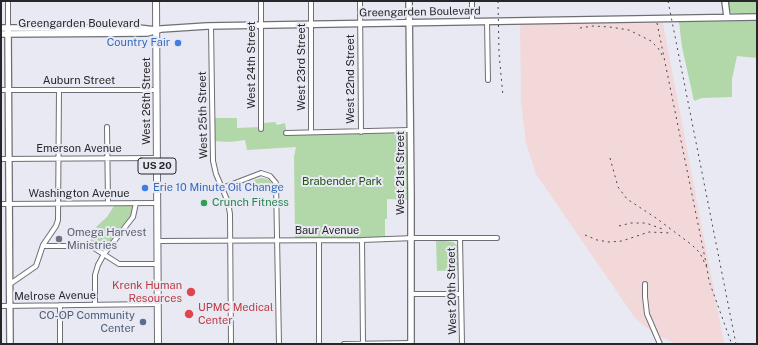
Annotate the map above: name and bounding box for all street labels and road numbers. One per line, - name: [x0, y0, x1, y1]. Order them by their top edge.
- street label: Greengarden Boulevard: [359, 4, 481, 20]
- street label: Greengarden Boulevard: [18, 17, 140, 31]
- street label: West 24th Street: [245, 21, 259, 109]
- street label: West 23rd Street: [295, 23, 309, 111]
- street label: West 22nd Street: [344, 34, 358, 124]
- street label: West 26th Street: [140, 57, 154, 145]
- street label: West 25th Street: [196, 71, 210, 159]
- street label: Auburn Street: [43, 74, 115, 88]
- street label: West 21st Street: [394, 131, 408, 215]
- street label: Emerson Avenue: [36, 142, 122, 156]
- road number: US 20: [138, 158, 176, 174]
- street label: Washington Avenue: [28, 187, 130, 201]
- street label: Baur Avenue: [295, 224, 359, 238]
- street label: West 20th Street: [445, 247, 459, 335]
- street label: Melrose Avenue: [14, 289, 96, 303]

